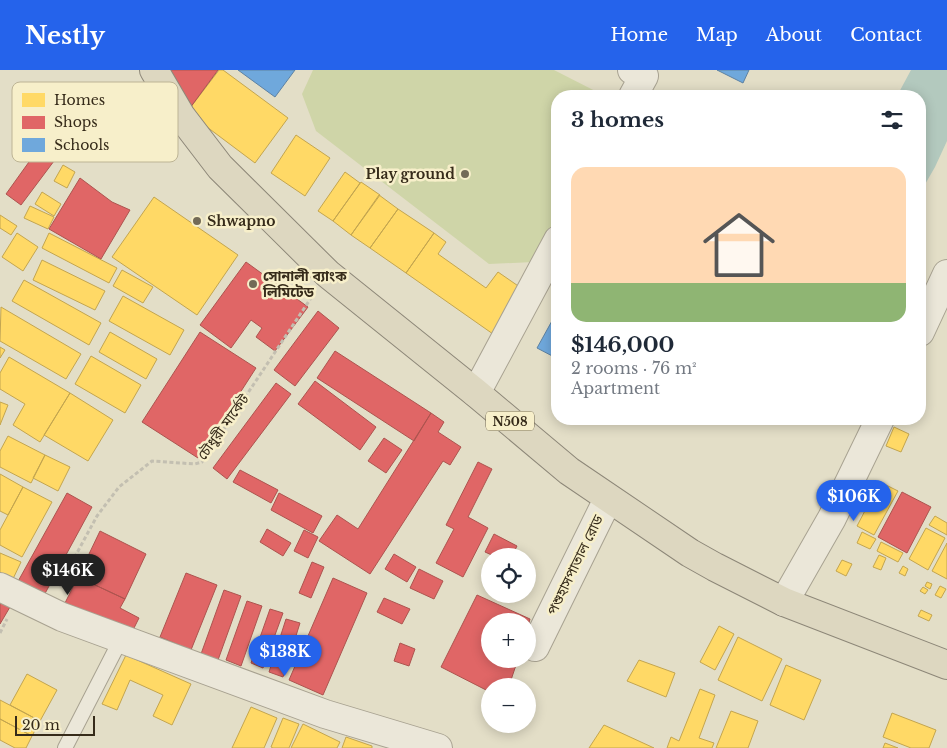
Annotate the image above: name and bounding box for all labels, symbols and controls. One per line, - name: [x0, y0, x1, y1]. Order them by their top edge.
- text: Nestly: [25, 21, 105, 50]
- text: Home: [610, 24, 668, 46]
- text: Map: [696, 24, 738, 46]
- text: About: [766, 24, 822, 46]
- text: Contact: [850, 24, 922, 46]
- legend: [12, 82, 178, 162]
- text: Homes: [54, 91, 105, 109]
- icon: filters: [878, 106, 906, 134]
- text: 3 homes: [571, 107, 664, 133]
- text: Shops: [54, 113, 98, 131]
- text: Schools: [54, 136, 109, 154]
- place label: Play ground: [365, 165, 455, 183]
- marker: Play ground: [459, 168, 471, 180]
- icon: home: [694, 200, 784, 290]
- place label: Shwapno: [207, 212, 275, 230]
- marker: Shwapno: [191, 215, 203, 227]
- place label: সোনালী ব্যাংক লিমিটেড: [262, 267, 347, 301]
- marker: সোনালী ব্যাংক লিমিটেড: [247, 278, 259, 290]
- text: $146,000: [571, 332, 674, 358]
- text: 2 rooms · 76 m²: [571, 358, 697, 378]
- text: Apartment: [571, 378, 660, 398]
- street label: চৌধুরী মার্কেট: [193, 390, 253, 463]
- road number: N508: [486, 412, 534, 431]
- pin: $106K: [819, 480, 889, 522]
- text: $106K: [827, 486, 881, 506]
- street label: পশুহাসপাতাল রোড: [543, 511, 607, 618]
- map controls: [481, 548, 536, 733]
- button: locate: [481, 548, 536, 603]
- pin: $146K: [33, 554, 103, 596]
- text: $146K: [42, 560, 94, 580]
- button: +: [481, 613, 536, 668]
- pin: $138K: [250, 634, 320, 677]
- text: $138K: [260, 641, 310, 661]
- button: −: [481, 678, 536, 733]
- scale bar: [15, 713, 95, 736]
- text: 20 m: [22, 716, 60, 734]

